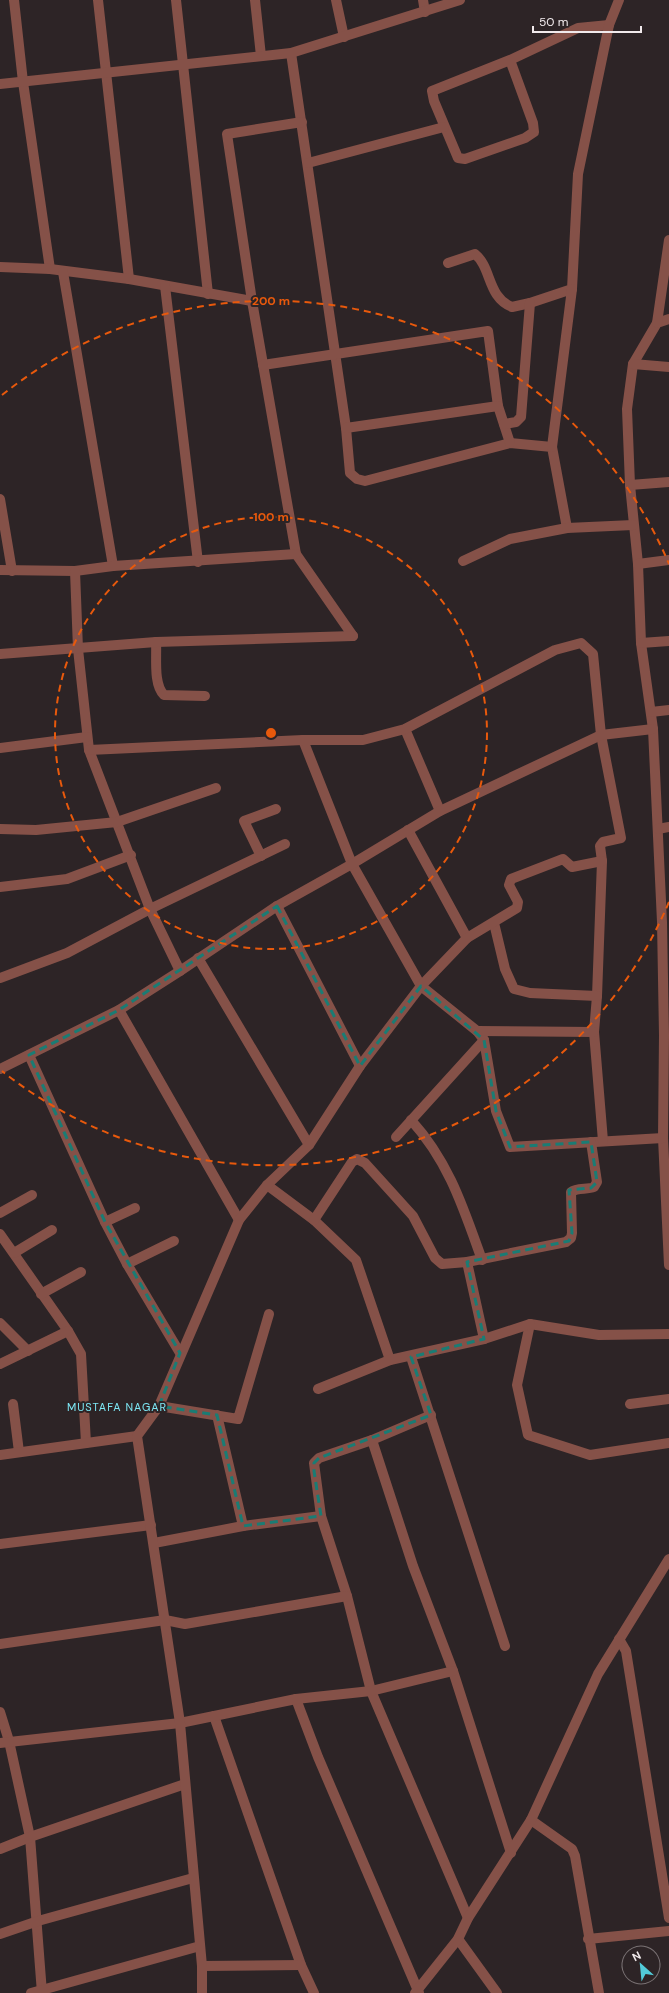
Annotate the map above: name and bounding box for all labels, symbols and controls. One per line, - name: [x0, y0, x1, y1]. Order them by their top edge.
- scale bar: [533, 8, 641, 34]
- text: 50 m: [539, 14, 568, 30]
- text: 200 m: [252, 293, 290, 309]
- text: 100 m: [253, 509, 289, 525]
- centre of rings: [264, 726, 278, 740]
- district label: MUSTAFA NAGAR: [67, 1400, 167, 1414]
- north arrow: [621, 1945, 661, 1985]
- text: N: [630, 1948, 643, 1964]

